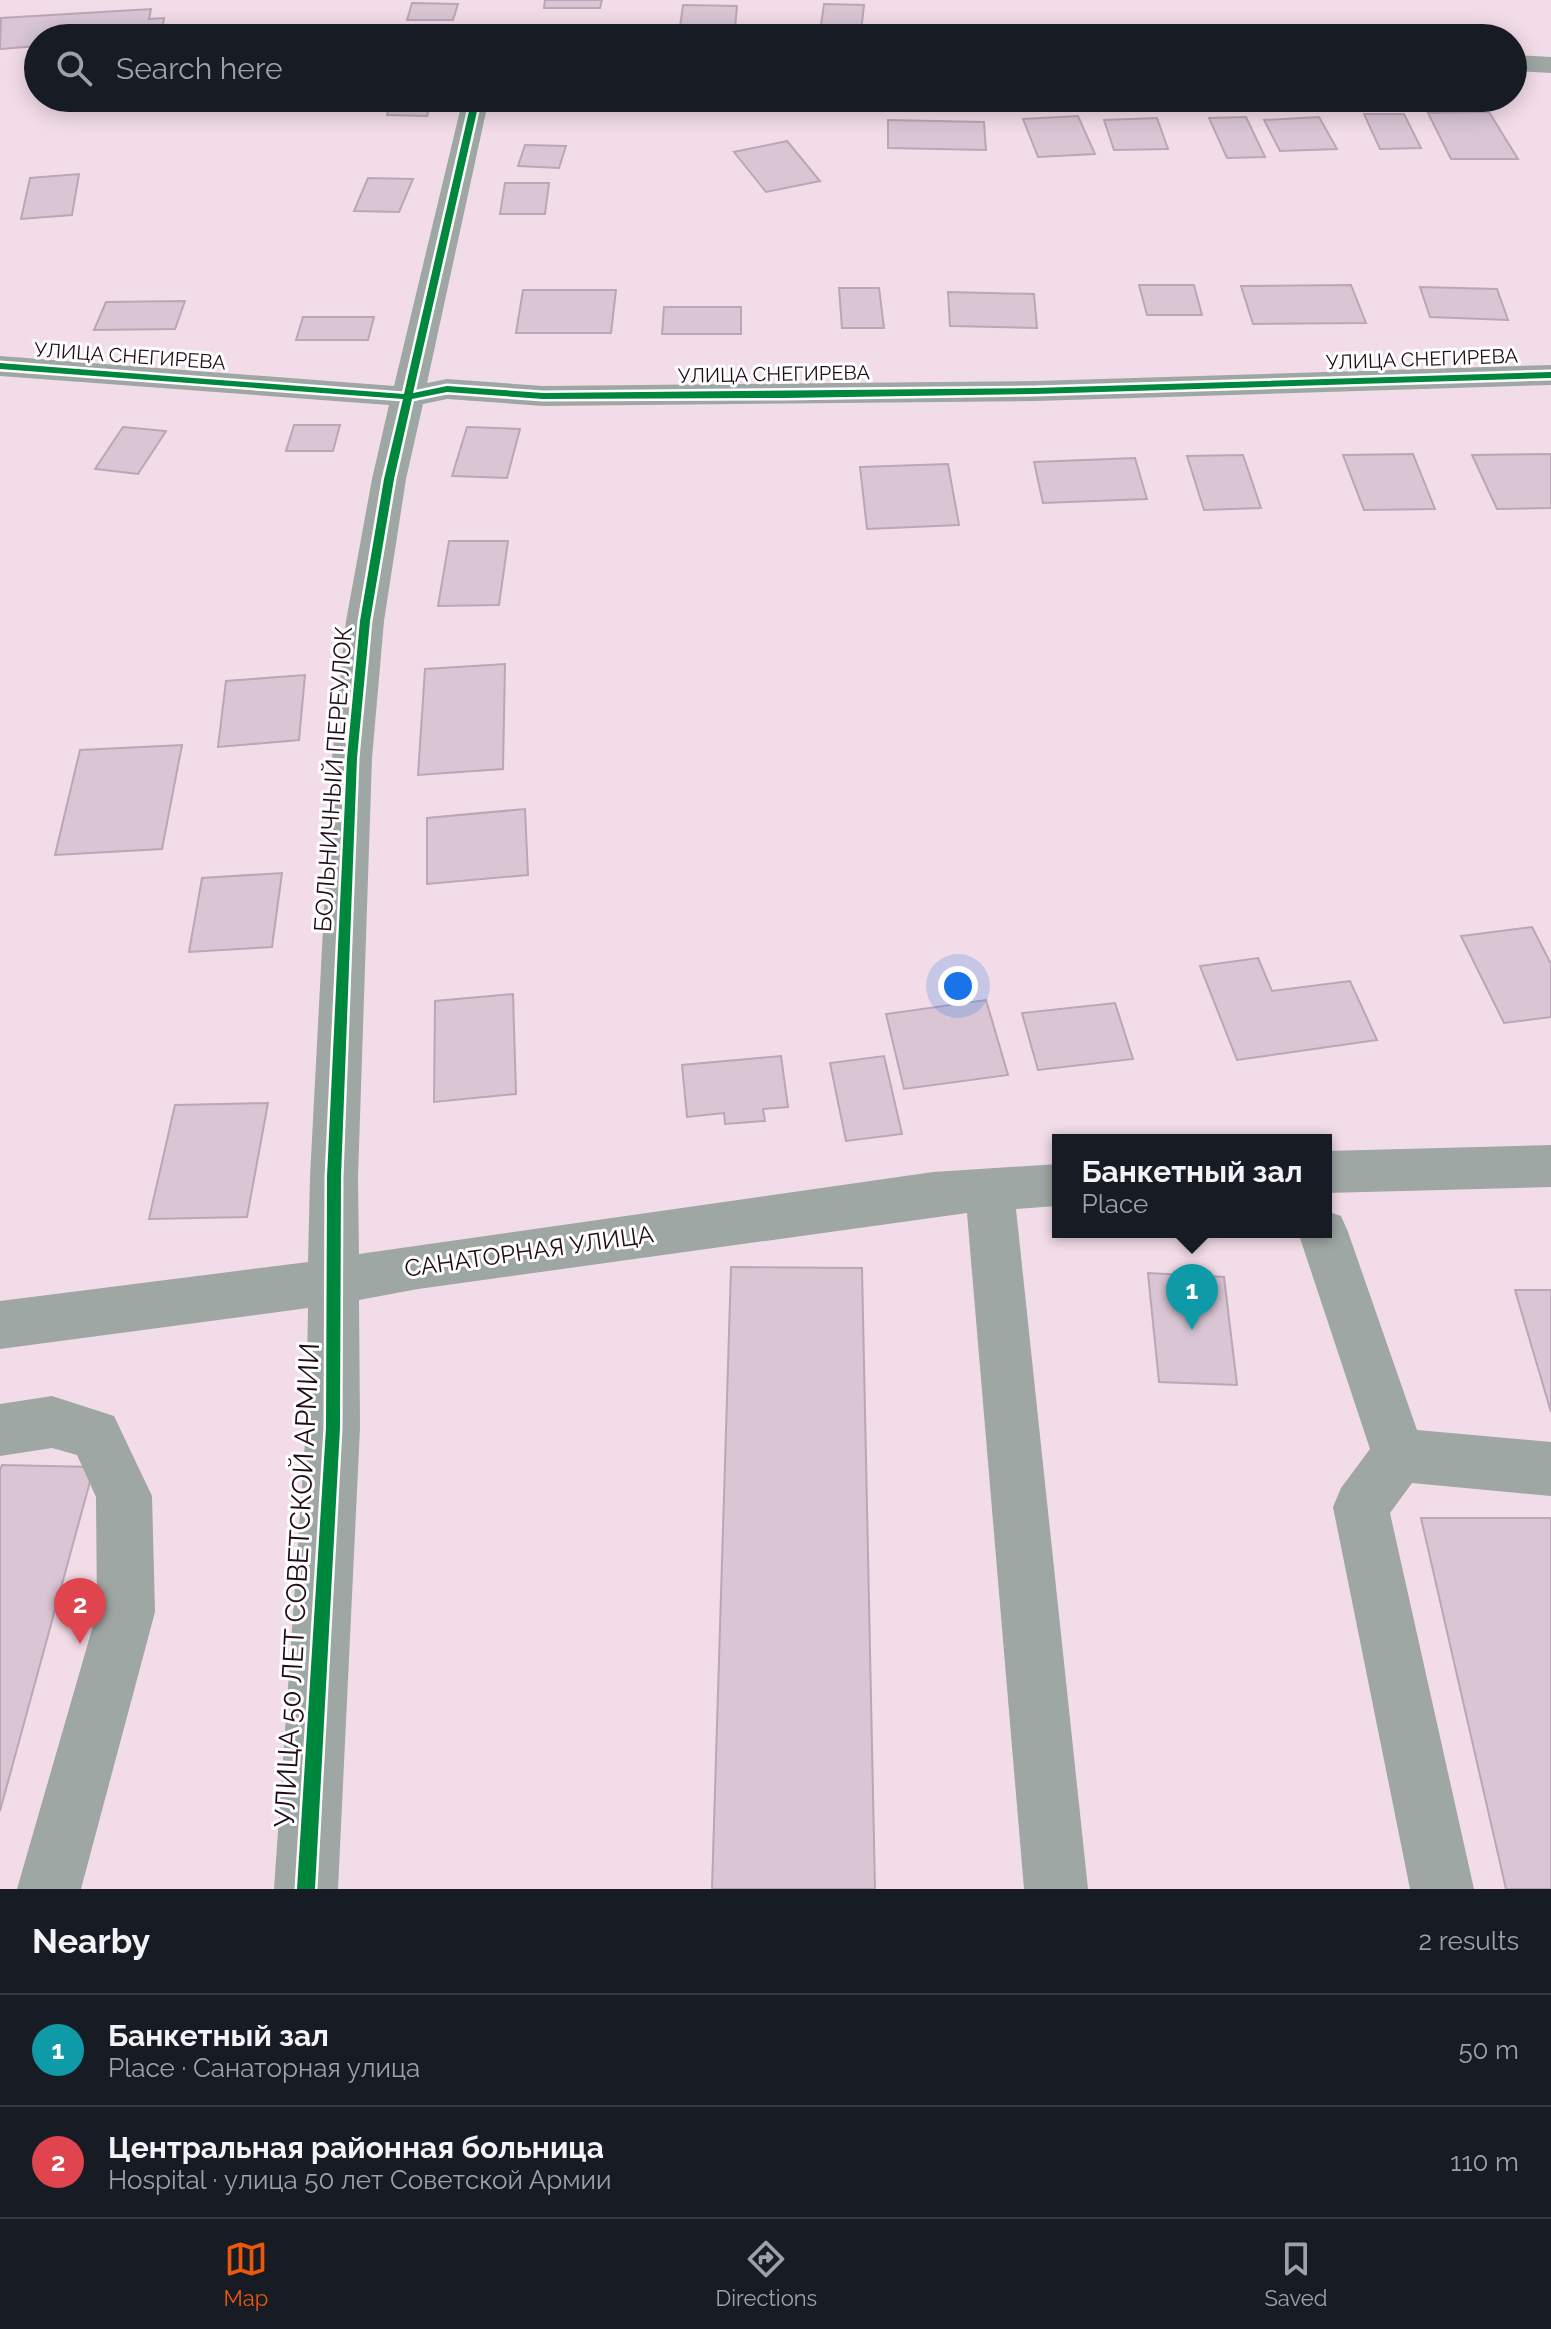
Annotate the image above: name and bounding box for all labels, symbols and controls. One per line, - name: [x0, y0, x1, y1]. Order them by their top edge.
- search box: [24, 24, 1527, 112]
- icon: search: [52, 46, 96, 90]
- text: Search here: [116, 51, 283, 86]
- street label: УЛИЦА СНЕГИРЕВА: [33, 337, 227, 375]
- street label: УЛИЦА СНЕГИРЕВА: [1326, 344, 1519, 374]
- street label: УЛИЦА СНЕГИРЕВА: [678, 360, 871, 388]
- street label: БОЛЬНИЧНЫЙ ПЕРЕУЛОК: [308, 625, 358, 933]
- your location: [938, 966, 978, 1006]
- popup: [1052, 1134, 1332, 1238]
- text: Банкетный зал: [1082, 1154, 1302, 1189]
- text: Place: [1082, 1189, 1148, 1219]
- street label: САНАТОРНАЯ УЛИЦА: [403, 1219, 655, 1283]
- pin: 1: [1166, 1264, 1218, 1330]
- street label: УЛИЦА 50 ЛЕТ СОВЕТСКОЙ АРМИИ: [268, 1342, 326, 1828]
- pin: 2: [54, 1578, 106, 1644]
- text: Nearby: [32, 1921, 150, 1961]
- text: 2 results: [1419, 1926, 1519, 1956]
- text: Банкетный зал: [108, 2018, 329, 2053]
- text: 1: [52, 2035, 64, 2065]
- text: 50 m: [1458, 2035, 1519, 2065]
- text: Place · Санаторная улица: [108, 2053, 420, 2083]
- text: Центральная районная больница: [108, 2130, 604, 2165]
- text: 2: [51, 2147, 65, 2177]
- text: 110 m: [1450, 2147, 1519, 2177]
- text: Hospital · улица 50 лет Советской Армии: [108, 2165, 611, 2195]
- tab: Map: [224, 2237, 268, 2311]
- tab: Directions: [716, 2237, 817, 2311]
- tab: Saved: [1264, 2237, 1327, 2311]

